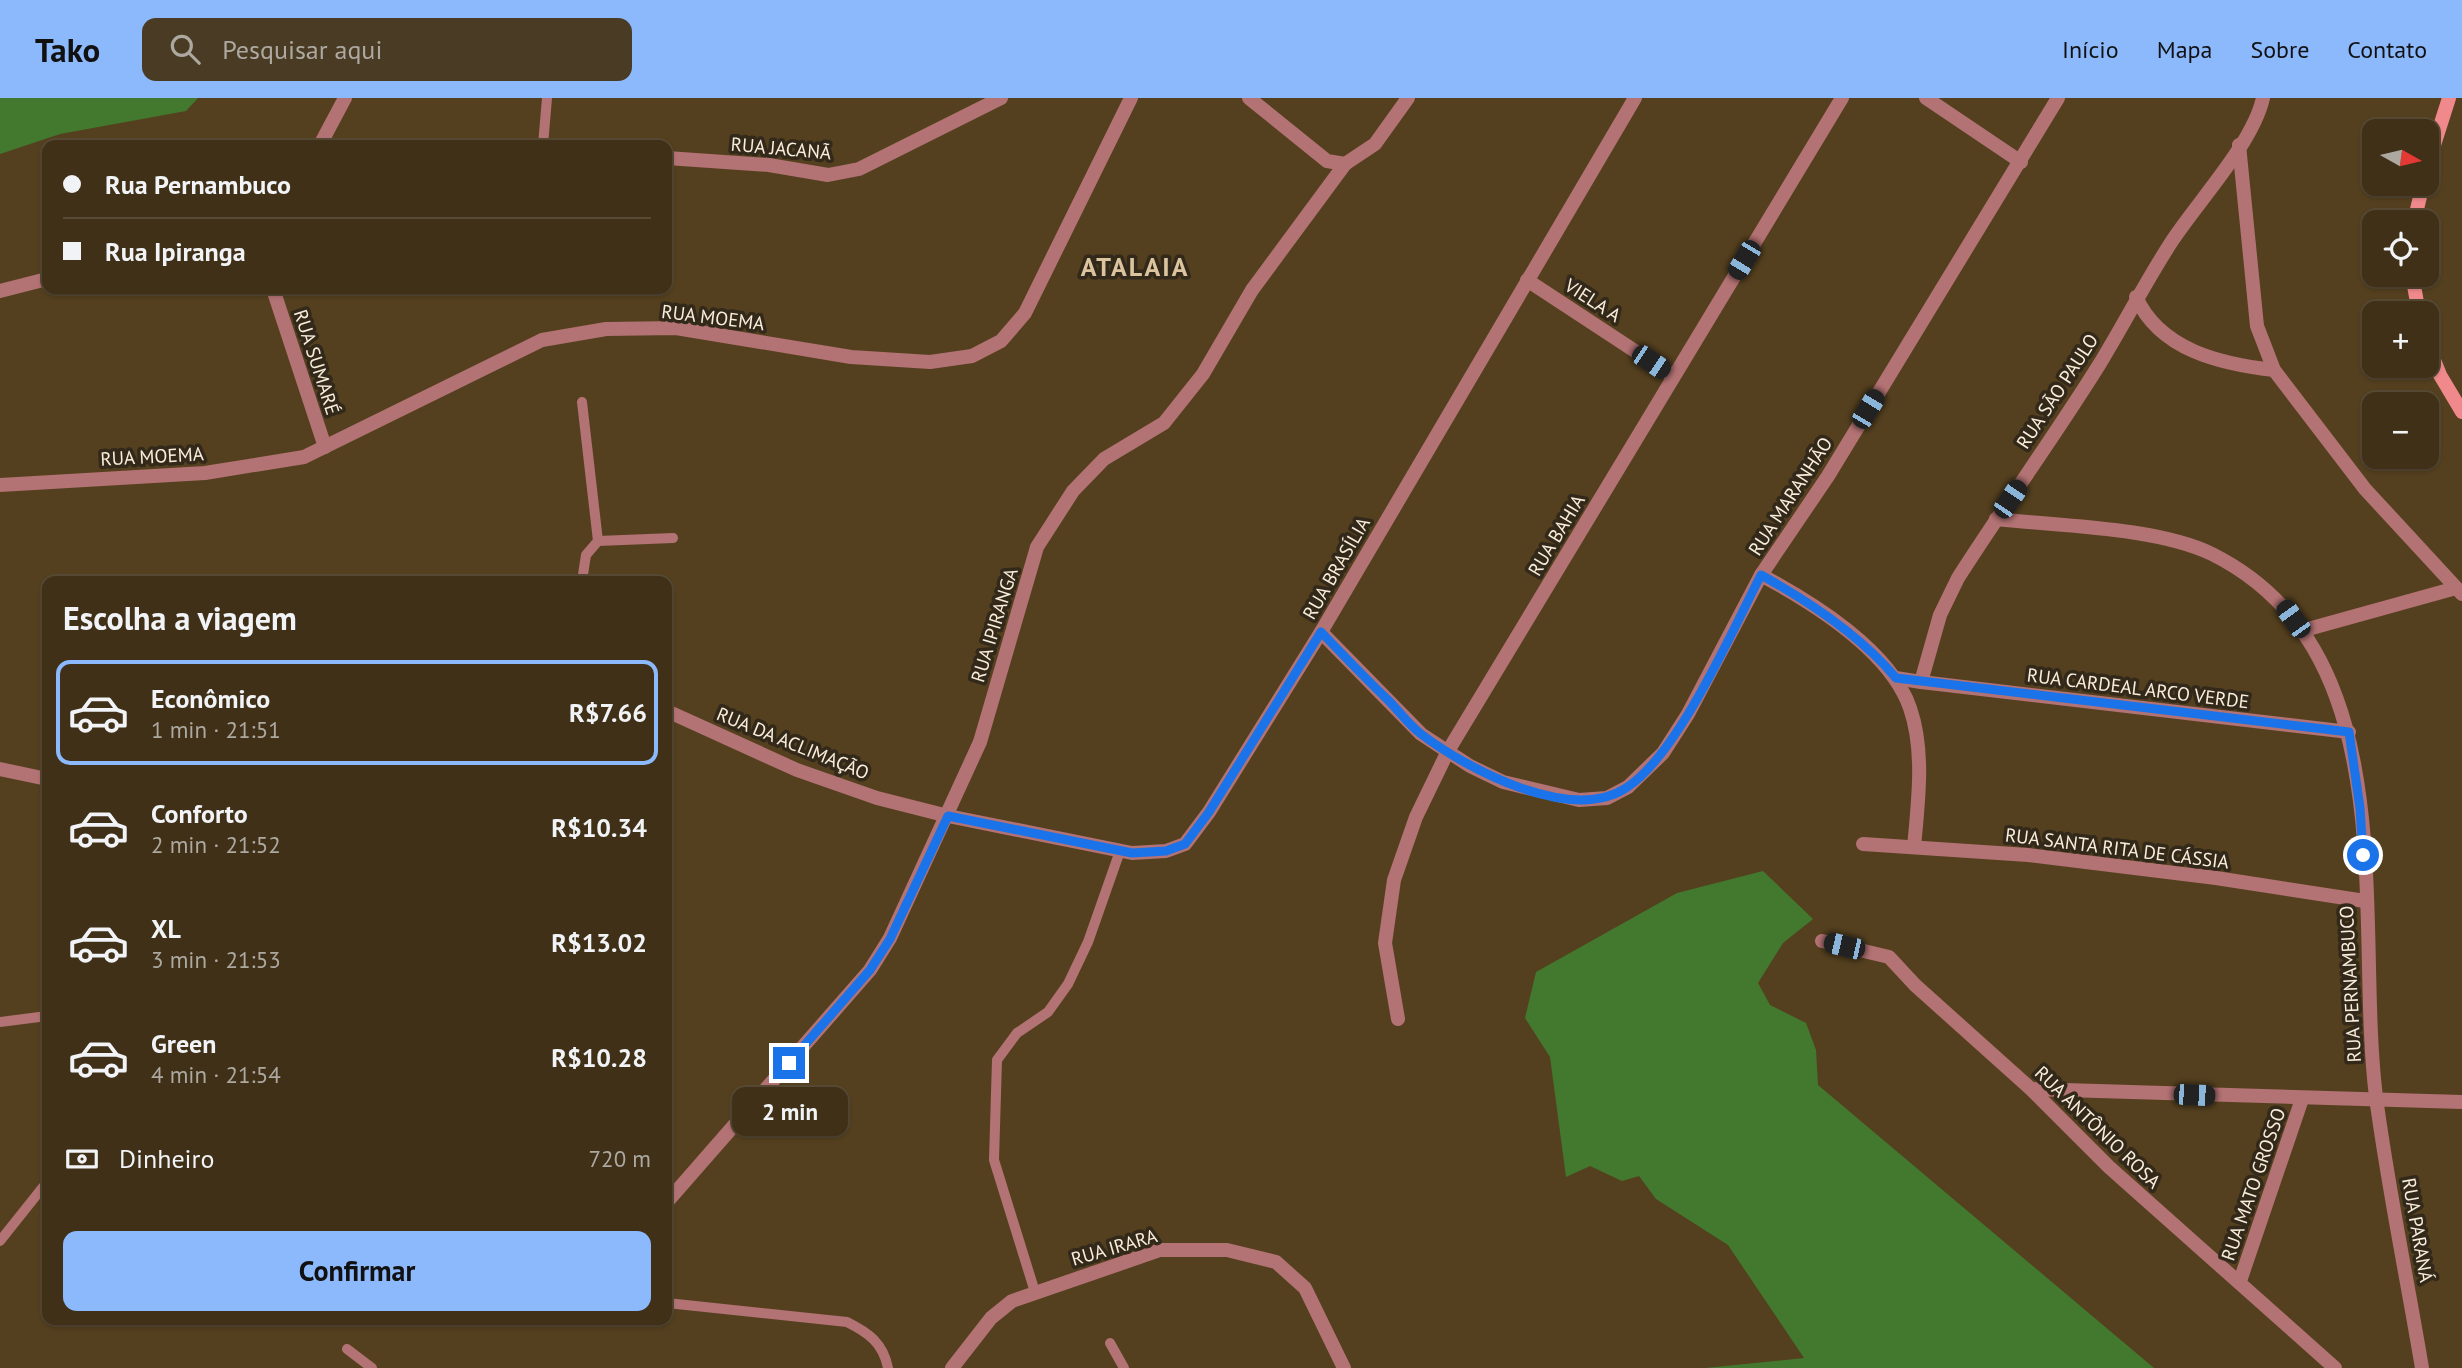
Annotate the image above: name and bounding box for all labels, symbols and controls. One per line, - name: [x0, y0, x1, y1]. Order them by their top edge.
- search box: [142, 18, 632, 81]
- text: Tako: [35, 28, 100, 71]
- icon: search: [166, 30, 204, 68]
- text: Pesquisar aqui: [222, 33, 382, 66]
- text: Início: [2062, 34, 2119, 65]
- text: Mapa: [2157, 34, 2212, 65]
- text: Sobre: [2250, 34, 2309, 65]
- text: Contato: [2347, 34, 2427, 65]
- north arrow: [2362, 119, 2440, 196]
- map controls: [2362, 119, 2439, 469]
- street label: RUA JACANÃ: [730, 132, 832, 164]
- text: Rua Pernambuco: [105, 168, 291, 201]
- button: locate: [2362, 210, 2439, 287]
- text: Rua Ipiranga: [105, 235, 246, 268]
- car: [1725, 237, 1764, 283]
- district label: ATALAIA: [1081, 250, 1189, 283]
- street label: VIELA A: [1559, 272, 1626, 327]
- street label: RUA MOEMA: [660, 299, 766, 335]
- button: +: [2362, 301, 2439, 378]
- street label: RUA SUMARÉ: [289, 306, 345, 418]
- street label: RUA SÃO PAULO: [2011, 329, 2103, 453]
- car: [1628, 342, 1675, 382]
- car: [1849, 386, 1888, 432]
- button: −: [2362, 392, 2439, 469]
- street label: RUA MARANHÃO: [1743, 432, 1837, 560]
- street label: RUA MOEMA: [100, 441, 204, 471]
- car: [1990, 476, 2031, 522]
- street label: RUA BAHIA: [1522, 490, 1590, 580]
- street label: RUA BRASÍLIA: [1297, 513, 1375, 623]
- street label: RUA IPIRANGA: [965, 565, 1023, 685]
- car: [2273, 596, 2314, 642]
- text: Escolha a viagem: [63, 597, 297, 639]
- street label: RUA CARDEAL ARCO VERDE: [2026, 662, 2250, 714]
- icon: car: [67, 681, 130, 744]
- text: Econômico: [151, 682, 270, 715]
- text: R$7.66: [569, 696, 647, 729]
- street label: RUA DA ACLIMAÇÃO: [713, 701, 873, 785]
- text: 1 min · 21:51: [151, 715, 281, 744]
- icon: car: [67, 796, 130, 859]
- text: Conforto: [151, 797, 248, 830]
- text: R$10.34: [551, 811, 647, 844]
- street label: RUA SANTA RITA DE CÁSSIA: [2004, 822, 2230, 874]
- text: 2 min · 21:52: [151, 830, 281, 859]
- route start: [2347, 839, 2379, 871]
- street label: RUA PERNAMBUCO: [2334, 905, 2366, 1063]
- icon: car: [67, 911, 130, 974]
- text: XL: [151, 912, 181, 945]
- text: R$13.02: [551, 926, 647, 959]
- car: [1822, 931, 1867, 961]
- text: 3 min · 21:53: [151, 945, 281, 974]
- icon: car: [67, 1026, 130, 1089]
- text: Green: [151, 1027, 216, 1060]
- text: R$10.28: [551, 1041, 647, 1074]
- route end: [773, 1047, 805, 1079]
- text: 4 min · 21:54: [151, 1060, 281, 1089]
- street label: RUA ANTÔNIO ROSA: [2030, 1061, 2166, 1193]
- car: [2173, 1084, 2216, 1106]
- callout: 2 min: [731, 1088, 847, 1136]
- text: 2 min: [762, 1097, 818, 1126]
- street label: RUA MATO GROSSO: [2216, 1104, 2290, 1264]
- icon: cash: [63, 1140, 101, 1178]
- text: Dinheiro: [119, 1142, 214, 1175]
- text: 720 m: [589, 1144, 651, 1173]
- street label: RUA PARANÁ: [2397, 1176, 2439, 1284]
- street label: RUA IRARA: [1068, 1223, 1160, 1271]
- button: Confirmar: [63, 1231, 651, 1311]

